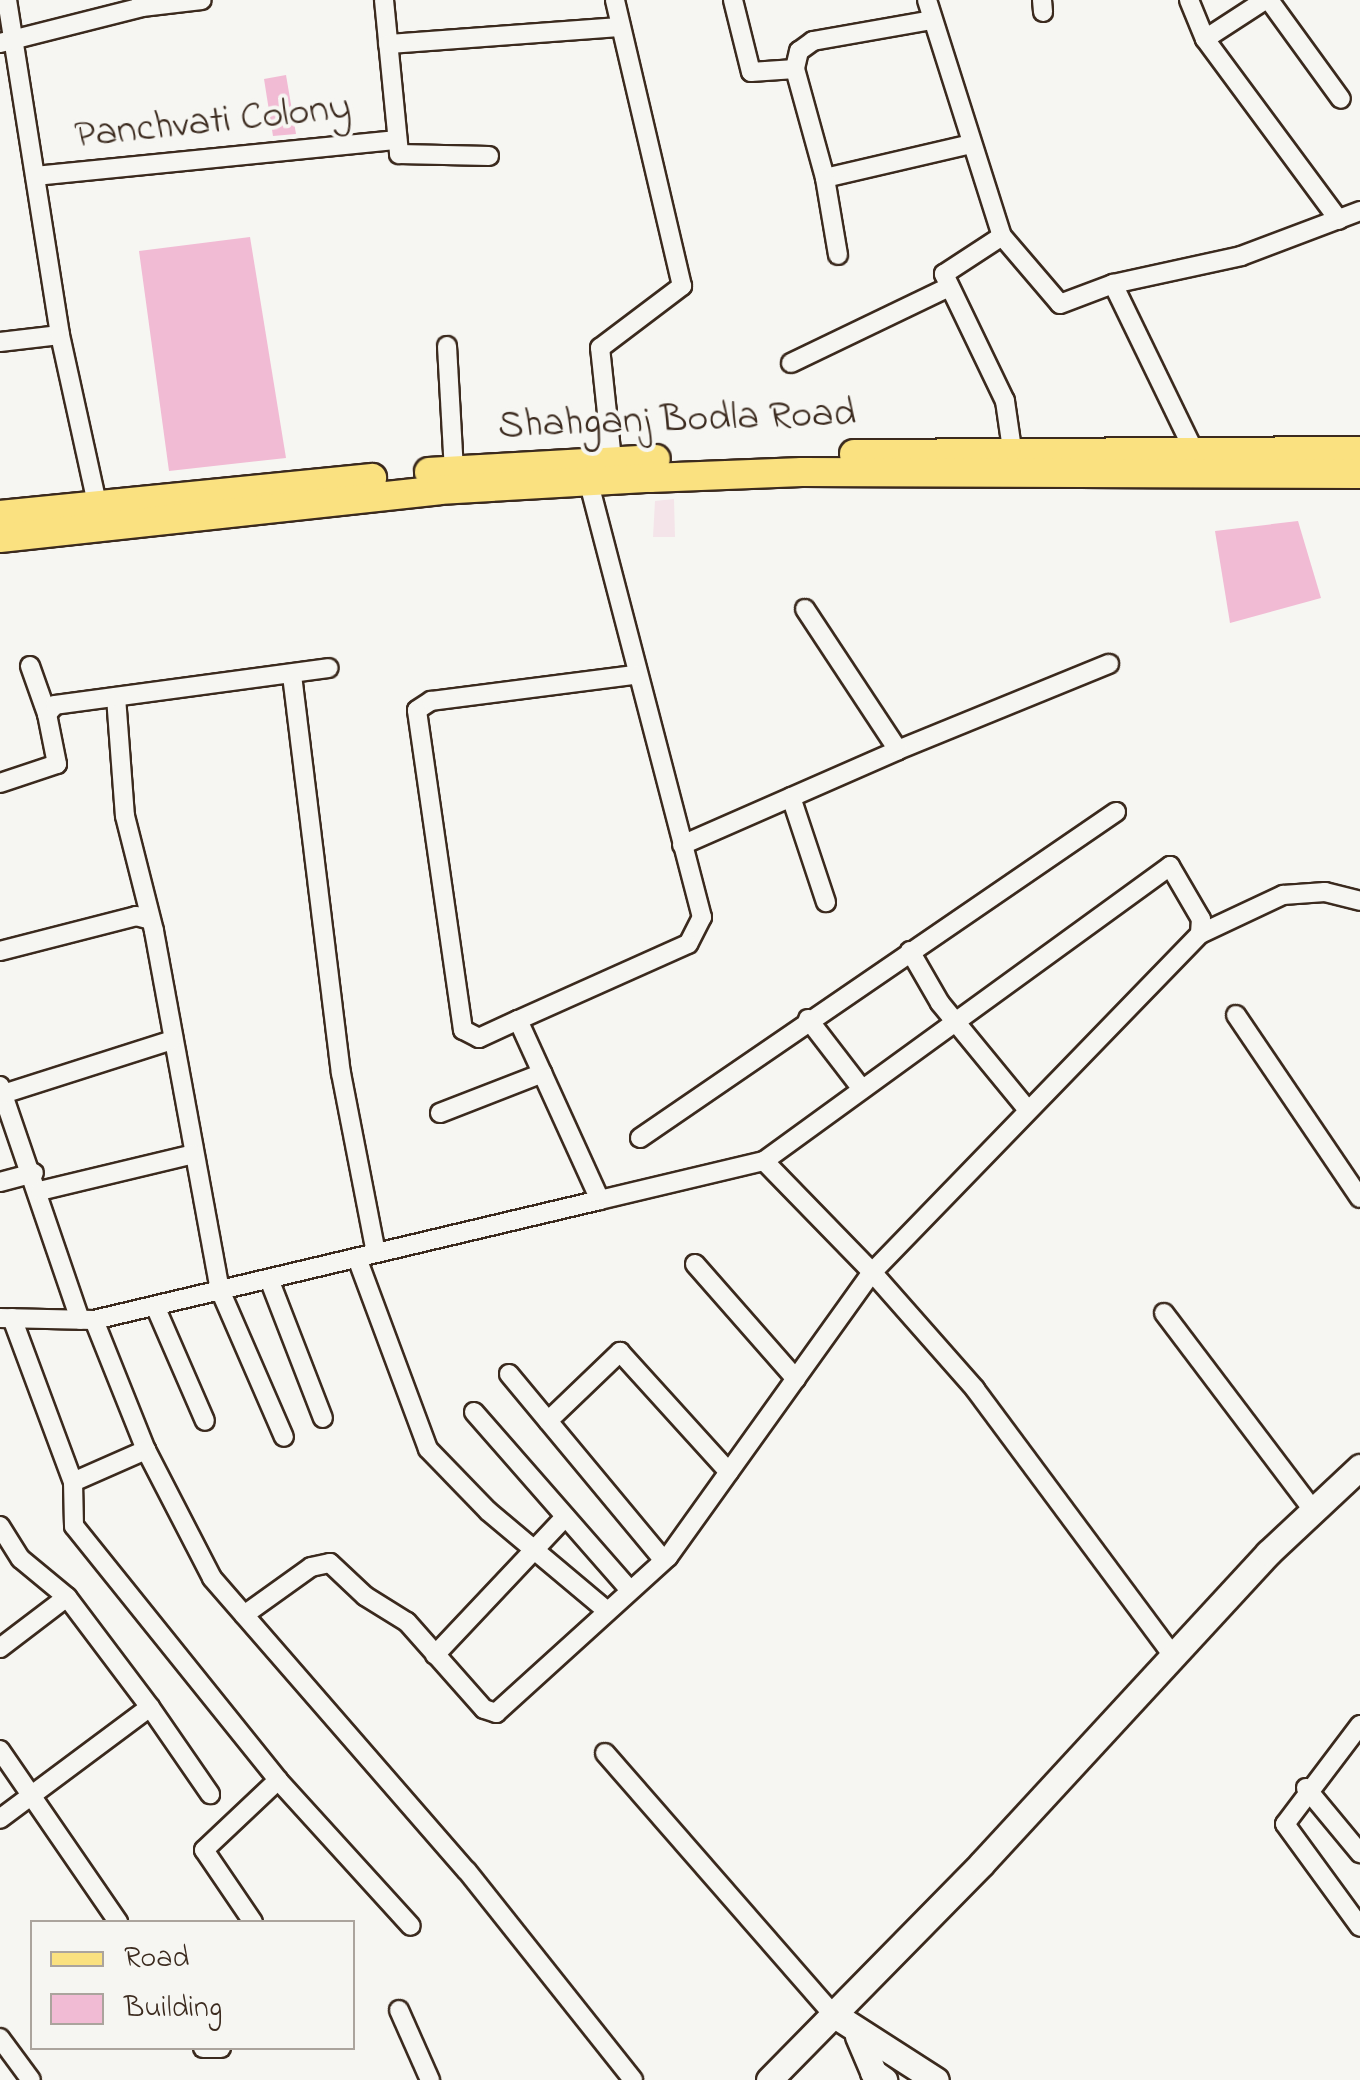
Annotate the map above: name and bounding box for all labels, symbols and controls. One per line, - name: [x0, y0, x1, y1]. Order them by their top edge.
- street label: Panchvati Colony: [72, 85, 354, 161]
- street label: Shahganj Bodla Road: [497, 391, 857, 451]
- legend: [30, 1920, 355, 2050]
- text: Road: [124, 1937, 189, 1981]
- text: Building: [124, 1987, 222, 2031]

